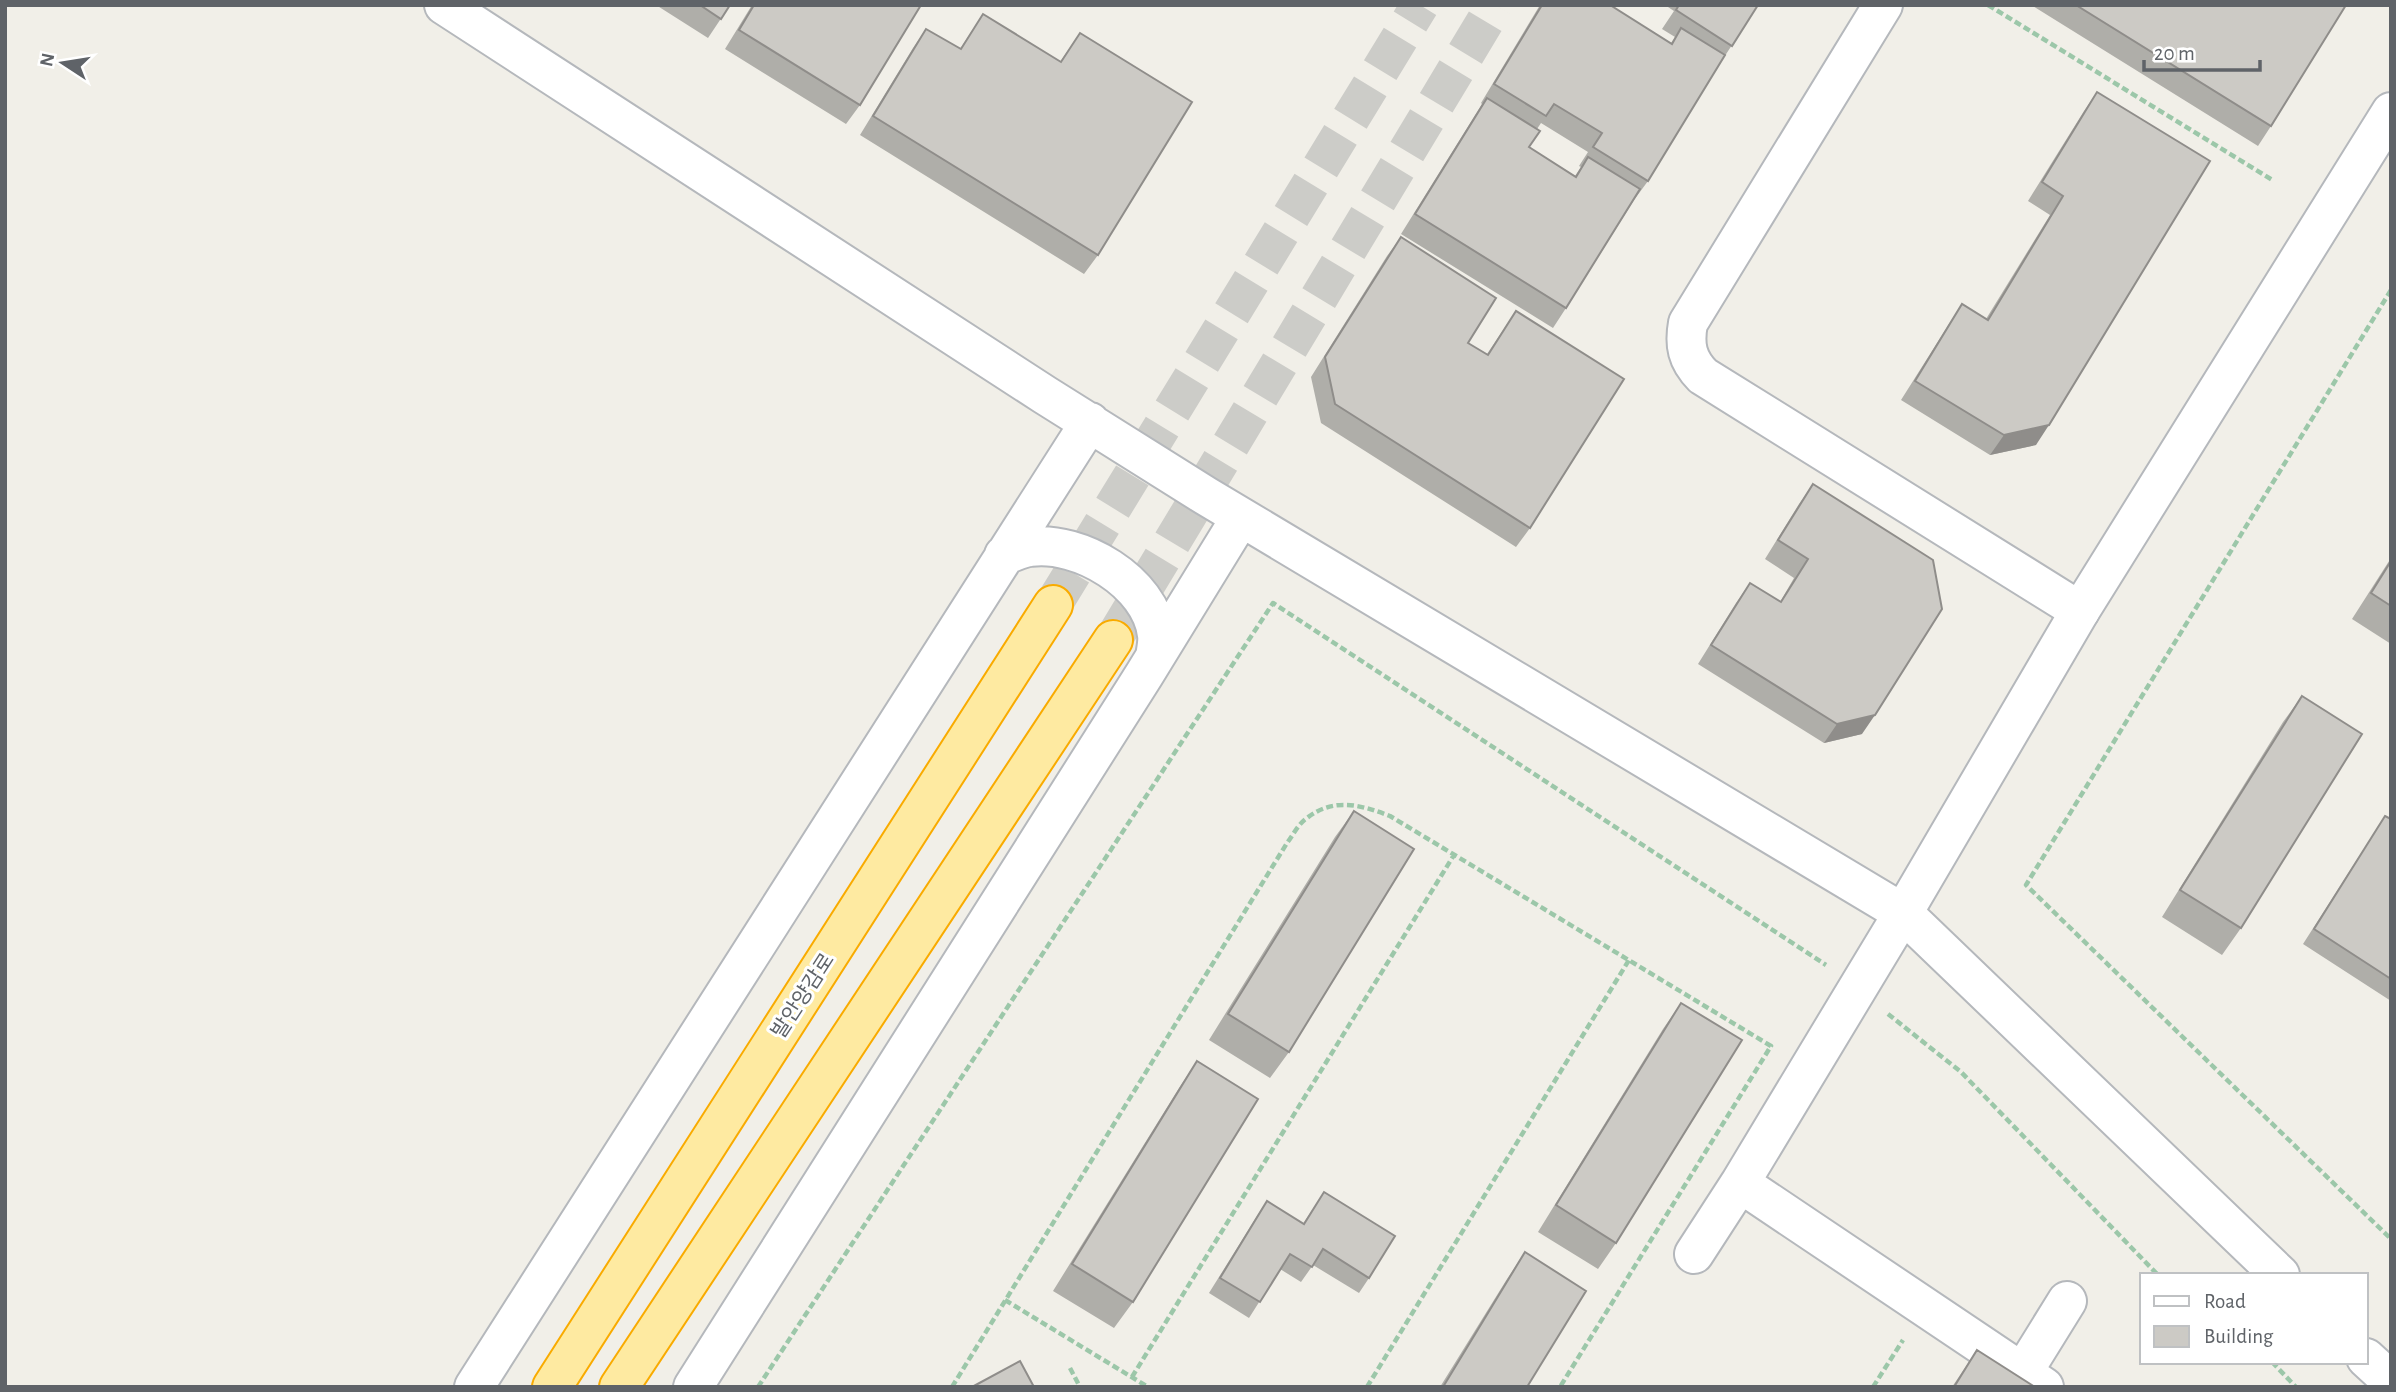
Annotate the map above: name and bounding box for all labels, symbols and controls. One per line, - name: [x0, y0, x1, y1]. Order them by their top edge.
- north arrow: [28, 28, 98, 98]
- scale bar: [2144, 28, 2260, 72]
- text: 20 m: [2154, 43, 2195, 64]
- text: N: [37, 51, 59, 68]
- street label: 발안양감로: [767, 949, 838, 1042]
- legend: [2140, 1273, 2368, 1364]
- text: Road: [2204, 1291, 2246, 1312]
- text: Building: [2204, 1326, 2274, 1347]

